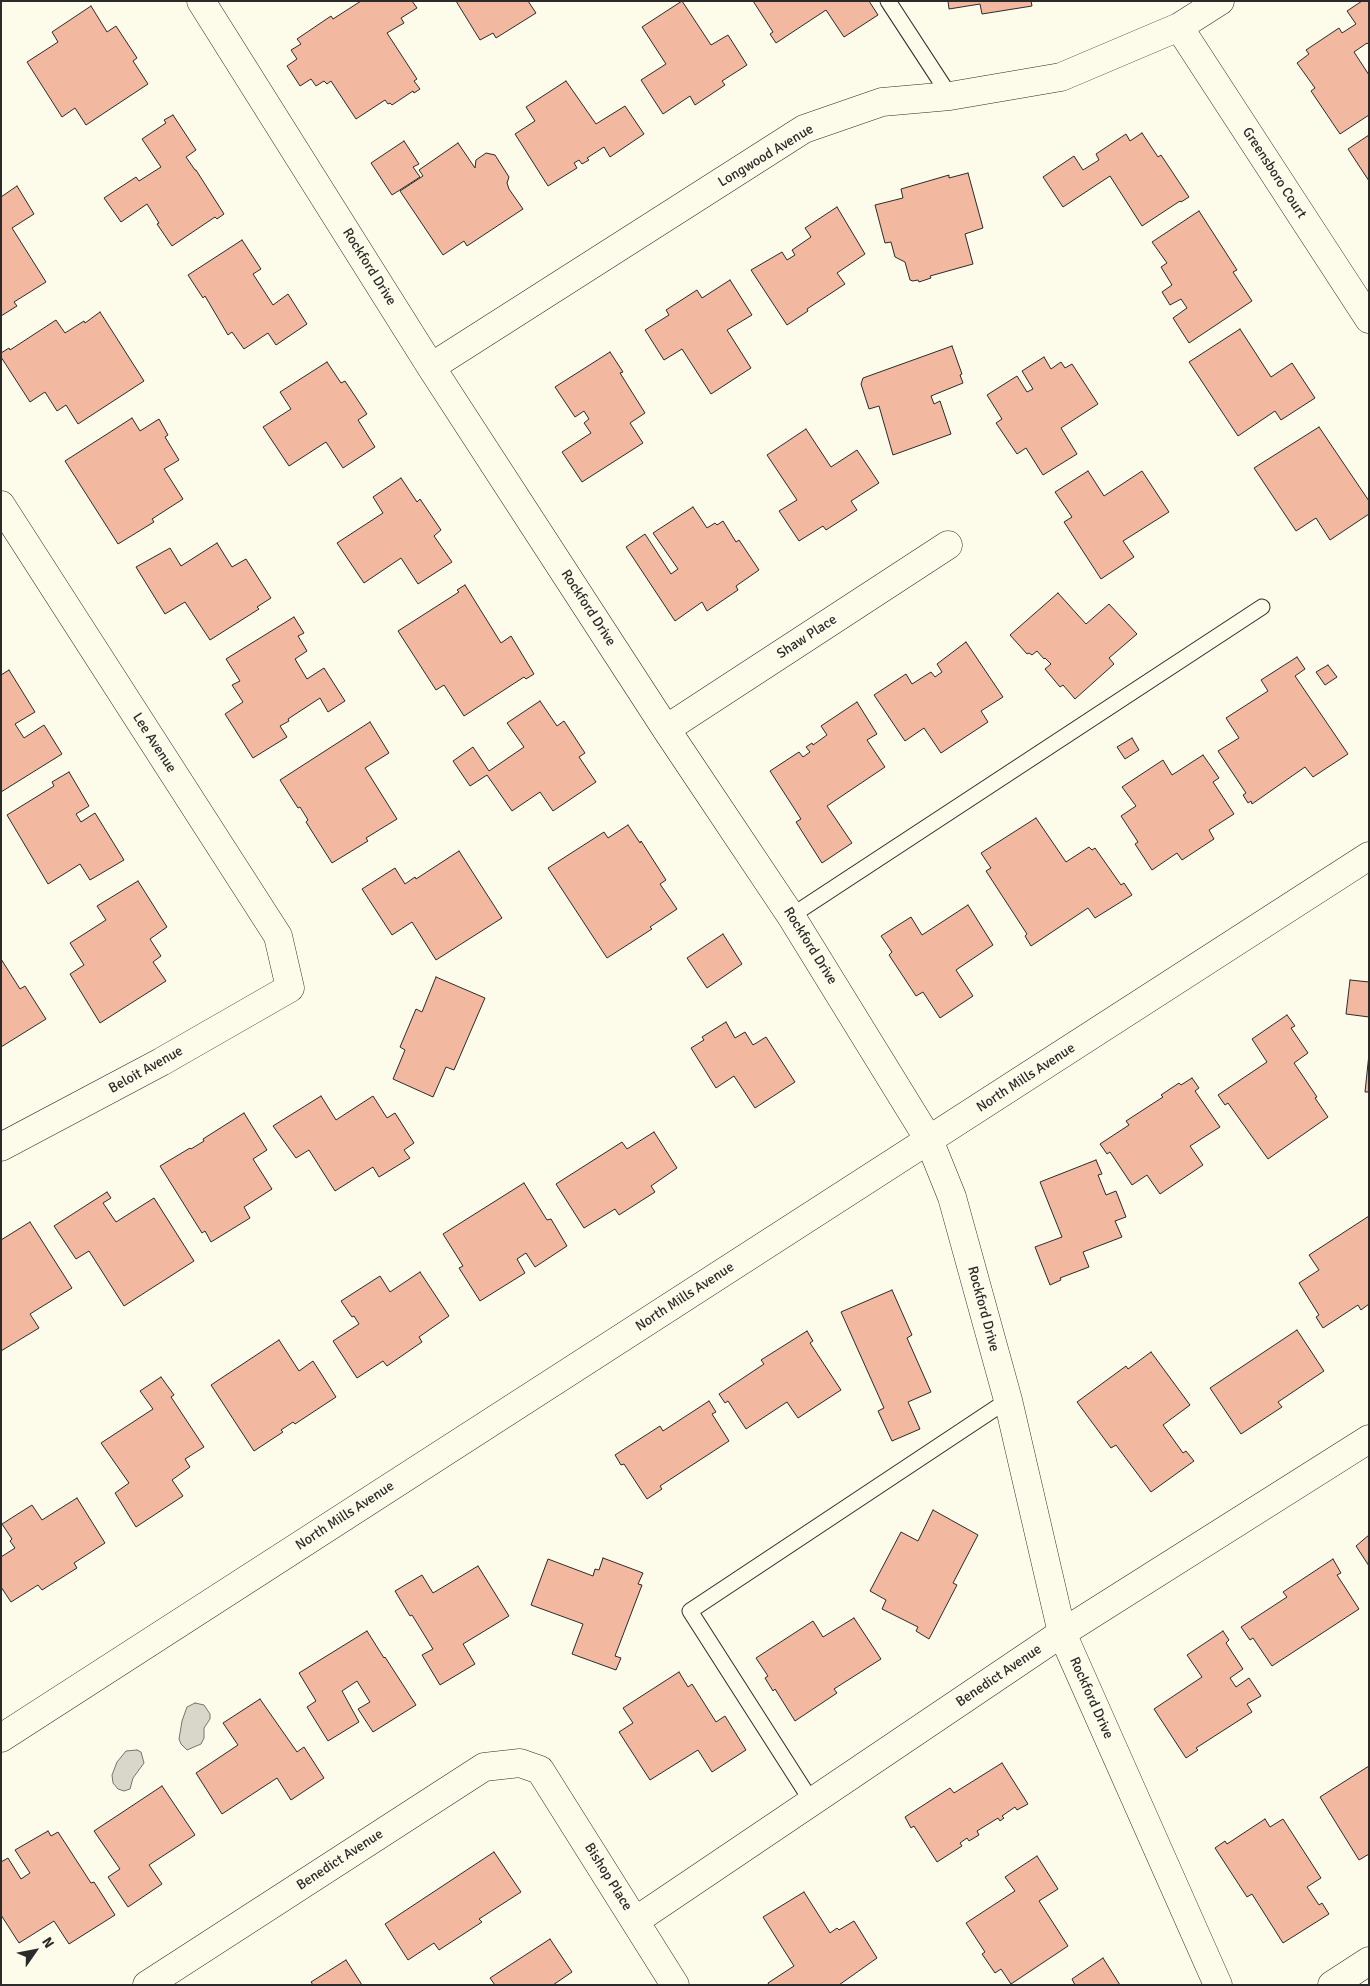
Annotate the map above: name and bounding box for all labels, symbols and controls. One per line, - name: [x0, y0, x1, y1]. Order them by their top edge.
- street label: Longwood Avenue: [715, 121, 817, 191]
- street label: Greensboro Court: [1238, 124, 1310, 222]
- street label: Rockford Drive: [339, 225, 399, 309]
- street label: Rockford Drive: [557, 567, 619, 649]
- street label: Shaw Place: [774, 611, 840, 663]
- street label: Lee Avenue: [128, 710, 180, 776]
- street label: Rockford Drive: [780, 904, 840, 988]
- street label: North Mills Avenue: [974, 1040, 1078, 1116]
- street label: Beloit Avenue: [106, 1043, 186, 1097]
- street label: North Mills Avenue: [633, 1259, 737, 1335]
- street label: Rockford Drive: [964, 1264, 1002, 1354]
- street label: North Mills Avenue: [293, 1478, 397, 1554]
- street label: Benedict Avenue: [953, 1641, 1045, 1711]
- street label: Rockford Drive: [1065, 1654, 1117, 1742]
- street label: Benedict Avenue: [294, 1826, 386, 1894]
- street label: Bishop Place: [581, 1840, 635, 1914]
- north arrow: [10, 1926, 60, 1976]
- text: N: [38, 1934, 58, 1951]

